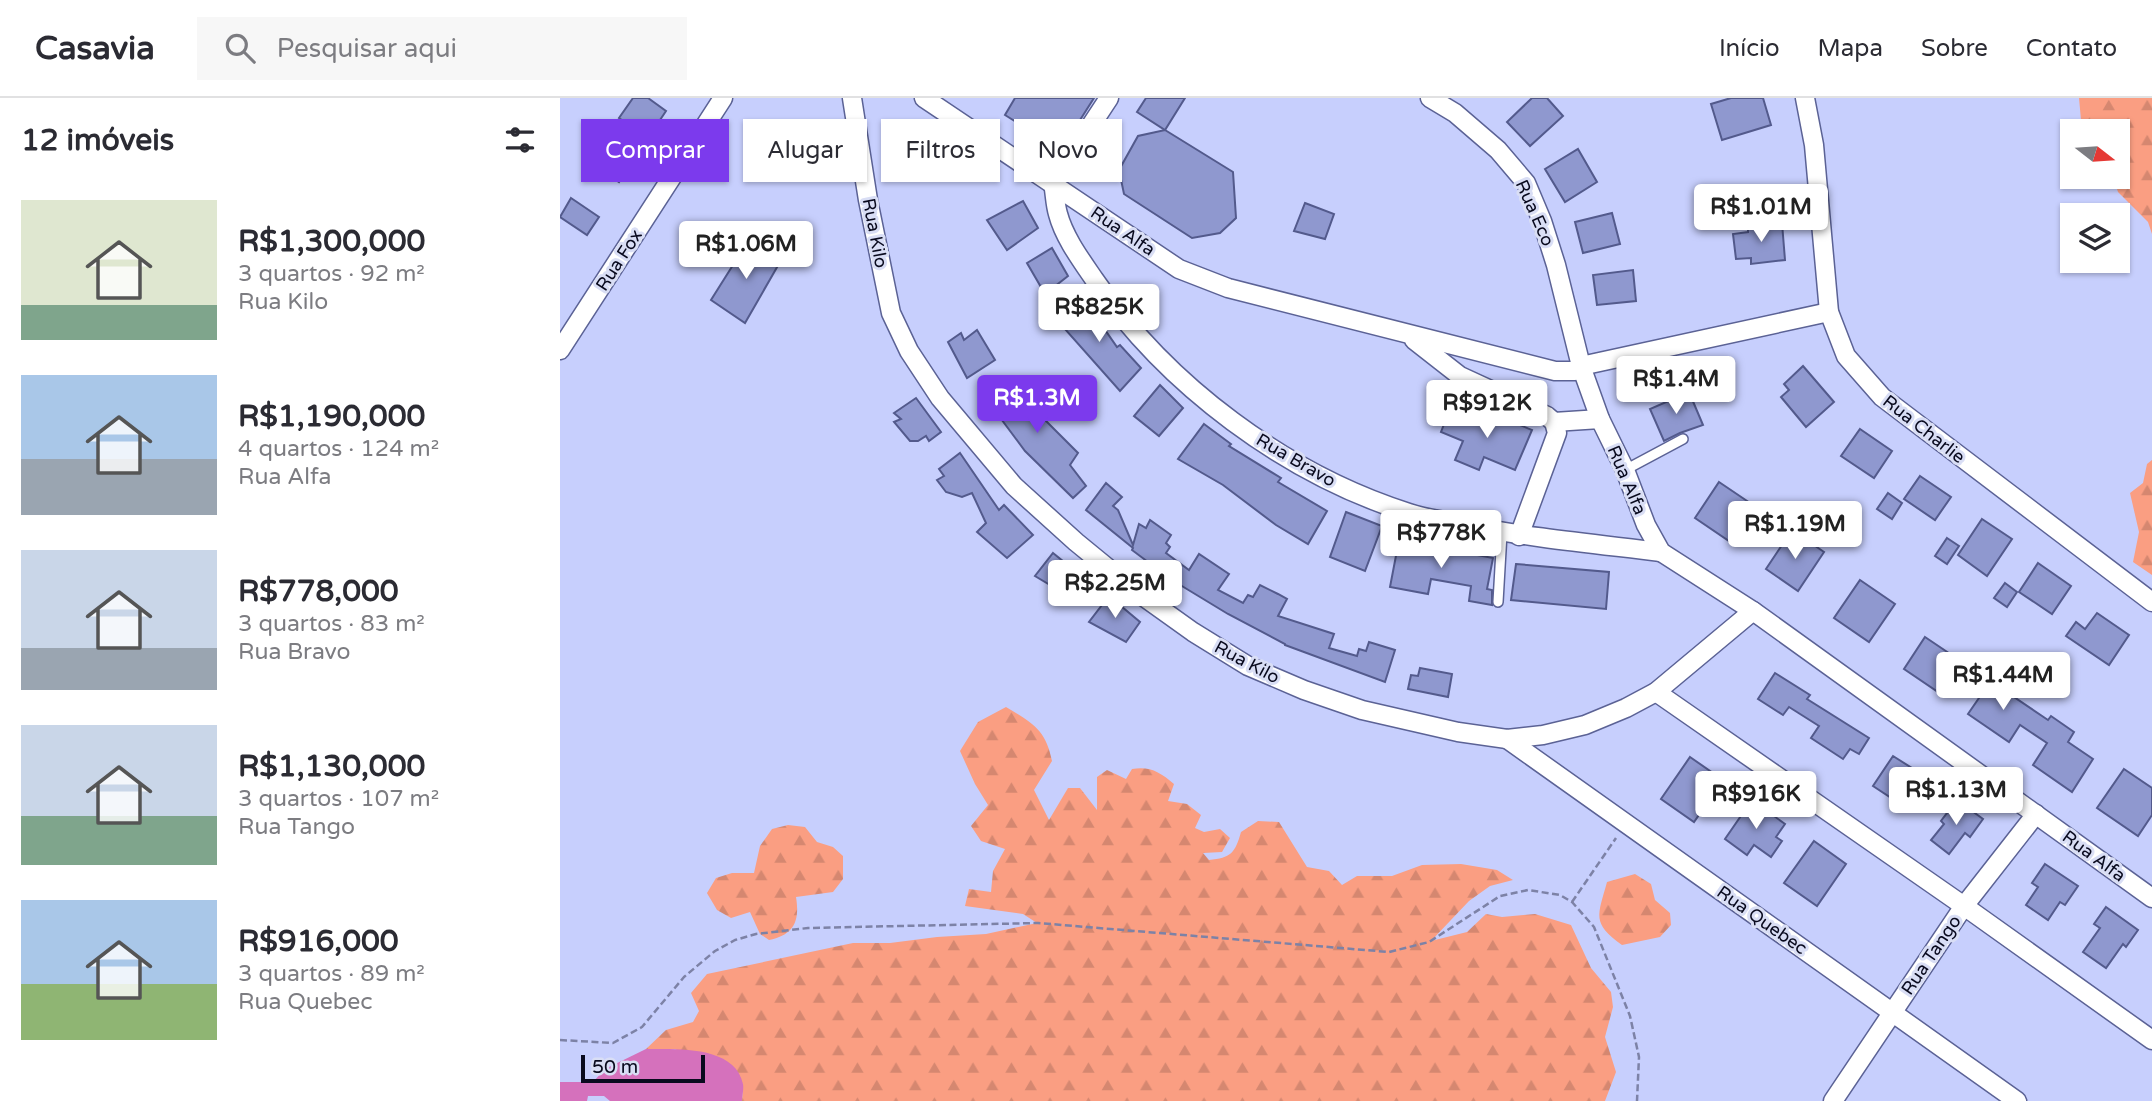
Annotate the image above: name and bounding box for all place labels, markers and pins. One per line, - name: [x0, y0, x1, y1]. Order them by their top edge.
- pin: R$1.01M: [1696, 184, 1826, 244]
- pin: R$1.06M: [681, 222, 811, 281]
- pin: R$825K: [1042, 285, 1156, 344]
- pin: R$1.4M: [1619, 356, 1733, 416]
- pin: R$1.3M: [980, 376, 1094, 435]
- pin: R$912K: [1430, 380, 1544, 440]
- pin: R$1.19M: [1730, 502, 1860, 561]
- pin: R$778K: [1384, 510, 1498, 570]
- pin: R$2.25M: [1050, 560, 1180, 620]
- pin: R$1.44M: [1938, 652, 2068, 712]
- pin: R$1.13M: [1891, 768, 2021, 827]
- pin: R$916K: [1699, 772, 1813, 831]

